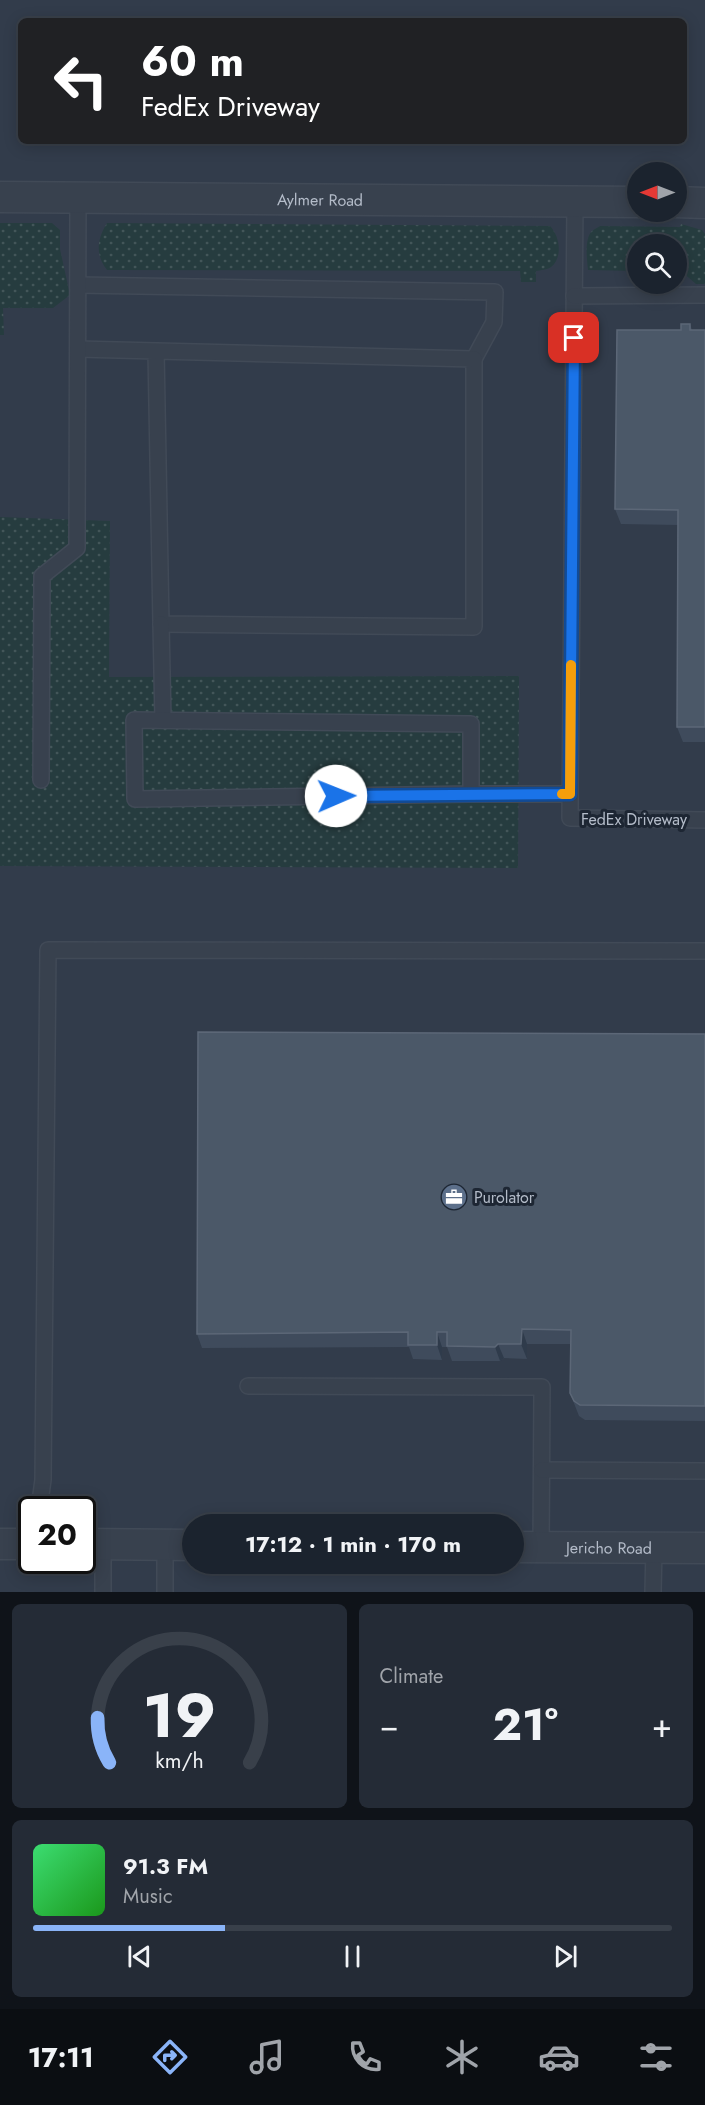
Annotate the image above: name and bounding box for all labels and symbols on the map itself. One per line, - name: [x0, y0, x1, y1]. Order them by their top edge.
- north arrow: [627, 162, 687, 222]
- street label: Aylmer Road: [277, 188, 363, 212]
- pin: [548, 312, 599, 363]
- position arrow: [304, 764, 368, 828]
- street label: FedEx Driveway: [581, 808, 688, 831]
- office icon: Purolator: [439, 1182, 469, 1212]
- place label: Purolator: [474, 1186, 535, 1209]
- speed limit sign: 20: [18, 1496, 96, 1574]
- street label: Jericho Road: [564, 1536, 652, 1560]

